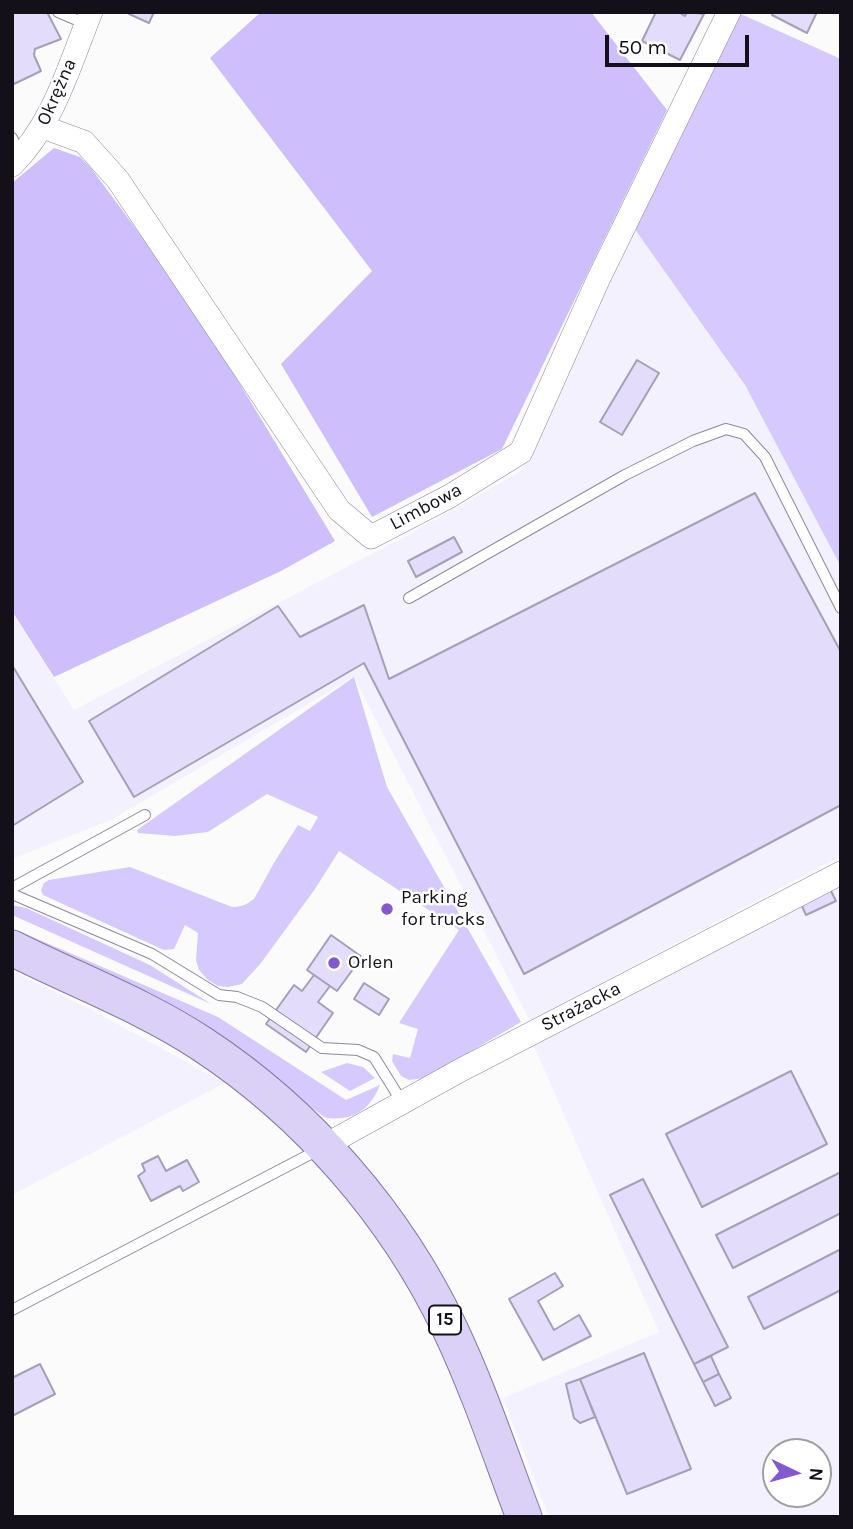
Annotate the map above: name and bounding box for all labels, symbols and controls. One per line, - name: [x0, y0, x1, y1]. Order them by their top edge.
- scale bar: [608, 21, 752, 65]
- text: 50 m: [618, 35, 667, 59]
- street label: Okrężna: [32, 55, 82, 129]
- street label: Limbowa: [386, 479, 466, 535]
- place label: Parking for trucks: [401, 887, 485, 931]
- marker: Parking for trucks: [379, 901, 395, 917]
- place label: Orlen: [348, 952, 394, 974]
- marker: Orlen: [326, 955, 342, 971]
- street label: Strażacka: [537, 977, 625, 1037]
- road number: 15: [429, 1306, 461, 1335]
- north arrow: [762, 1438, 832, 1508]
- text: N: [804, 1467, 827, 1482]

